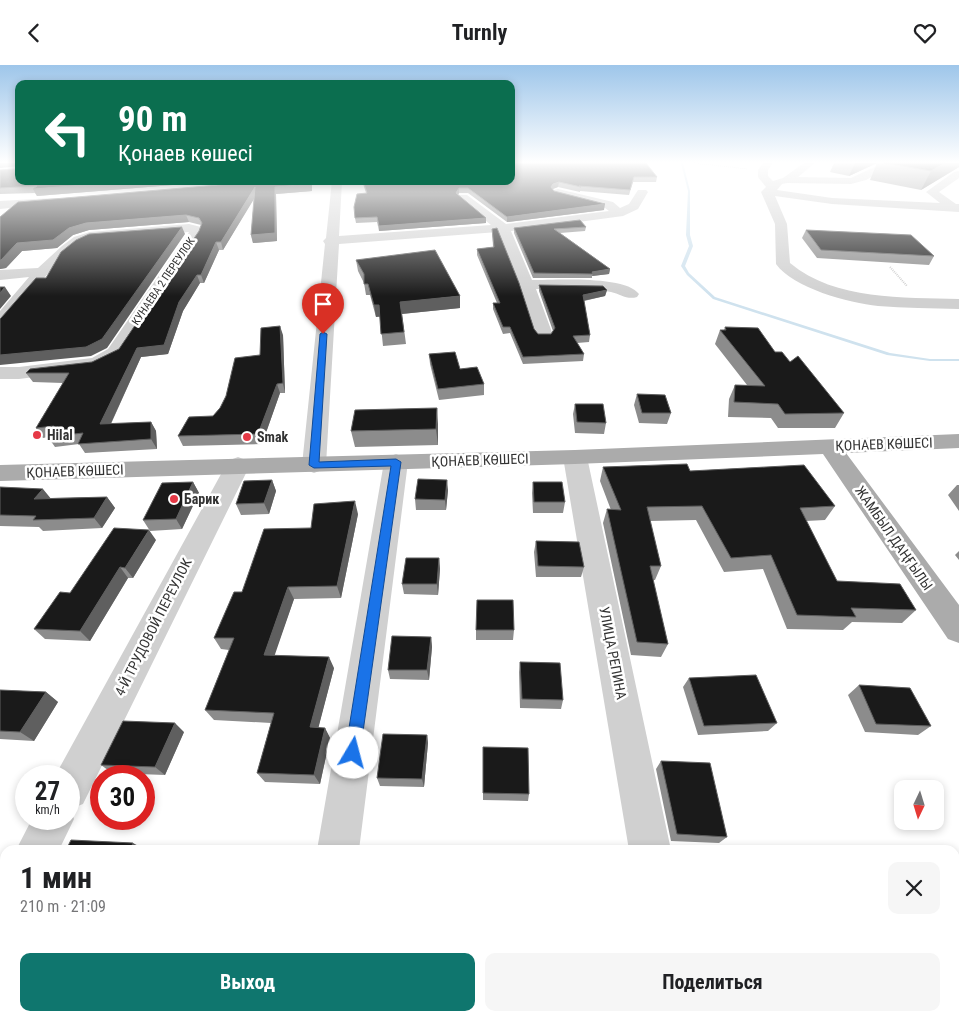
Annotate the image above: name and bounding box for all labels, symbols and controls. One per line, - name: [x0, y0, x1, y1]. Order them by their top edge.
- icon: back: [20, 19, 48, 47]
- icon: heart: [911, 19, 939, 47]
- text: Turnly: [452, 20, 507, 45]
- text: 90 m: [118, 99, 187, 140]
- icon: left: [35, 100, 100, 165]
- text: Қонаев көшесі: [118, 141, 253, 166]
- street label: КУНАЕВА 2 ПЕРЕУЛОК: [129, 234, 198, 328]
- pin: [302, 283, 344, 334]
- icon: arrive: [309, 290, 337, 318]
- place label: Hilal: [47, 427, 73, 443]
- marker: Hilal: [31, 429, 43, 441]
- place label: Smak: [257, 429, 289, 445]
- marker: Smak: [241, 431, 253, 443]
- street label: ҚОНАЕВ КӨШЕСІ: [835, 434, 933, 454]
- street label: ҚОНАЕВ КӨШЕСІ: [431, 450, 529, 470]
- street label: ҚОНАЕВ КӨШЕСІ: [26, 461, 124, 481]
- street label: ЖАМБЫЛ ДАҢҒЫЛЫ: [852, 483, 936, 593]
- place label: Барик: [184, 491, 219, 507]
- marker: Барик: [168, 493, 180, 505]
- street label: 4-Й ТРУДОВОЙ ПЕРЕУЛОК: [111, 555, 195, 698]
- street label: УЛИЦА РЕПИНА: [596, 605, 630, 701]
- position arrow: [326, 726, 378, 778]
- speed limit sign: 30: [90, 765, 155, 830]
- text: 27: [35, 777, 60, 806]
- north arrow: [894, 780, 944, 830]
- map controls: [894, 780, 944, 830]
- text: km/h: [35, 803, 60, 817]
- text: 1 мин: [20, 860, 92, 895]
- button: close: [888, 862, 940, 914]
- text: 210 m · 21:09: [20, 897, 106, 916]
- button: Выход: [20, 953, 475, 1011]
- button: Поделиться: [485, 953, 940, 1011]

